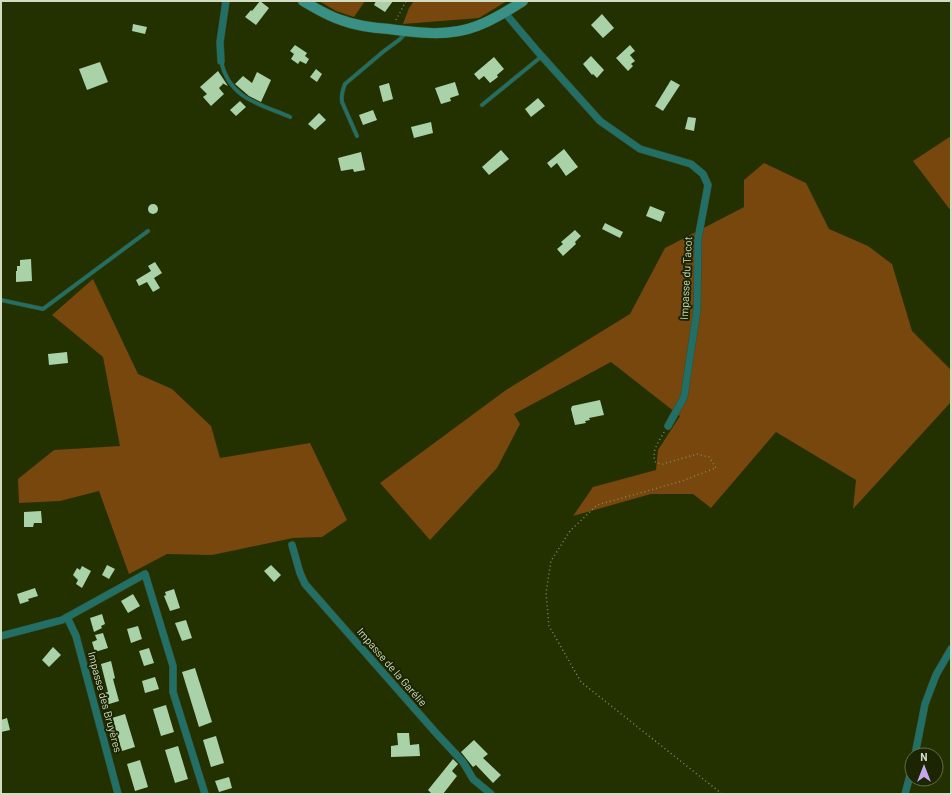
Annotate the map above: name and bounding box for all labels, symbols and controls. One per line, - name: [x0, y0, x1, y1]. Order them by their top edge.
- street label: Impasse du Tacot: [677, 236, 694, 320]
- street label: Impasse de la Garélie: [355, 625, 430, 709]
- street label: Impasse des Bruyères: [86, 650, 125, 754]
- north arrow: [904, 747, 944, 787]
- text: N: [920, 750, 928, 763]

